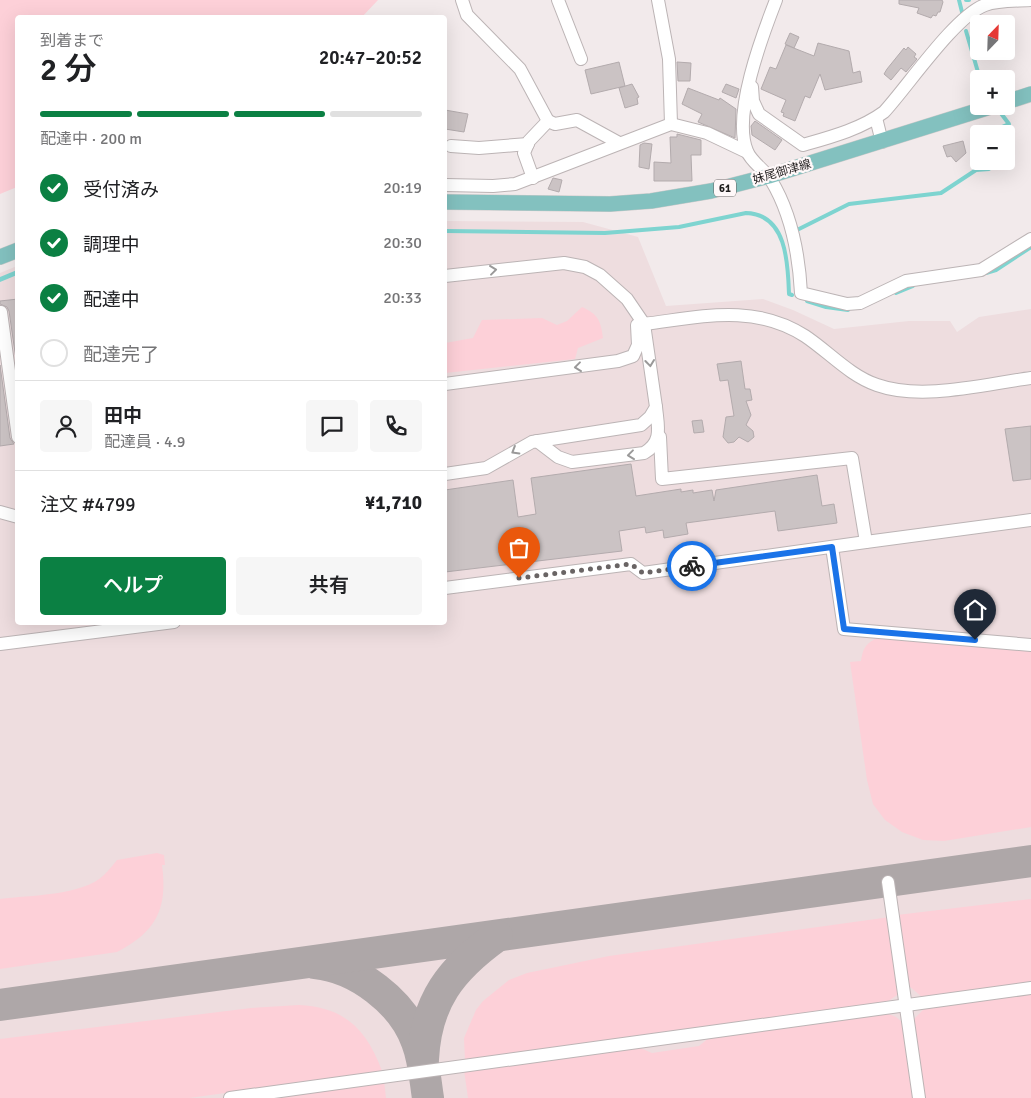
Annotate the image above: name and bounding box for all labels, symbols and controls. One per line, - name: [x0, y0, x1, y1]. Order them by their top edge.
- north arrow: [970, 15, 1015, 60]
- map controls: [970, 15, 1015, 170]
- text: 到着まで: [40, 31, 104, 51]
- text: 20:47–20:52: [319, 46, 422, 70]
- text: 2 分: [40, 50, 96, 89]
- button: +: [970, 70, 1015, 115]
- button: −: [970, 125, 1015, 170]
- text: 配達中 · 200 m: [40, 129, 142, 149]
- street label: 妹尾御津線: [751, 157, 813, 187]
- icon: check: [40, 174, 68, 202]
- text: 受付済み: [83, 178, 159, 202]
- text: 20:19: [383, 178, 422, 198]
- road number: 61: [714, 180, 736, 197]
- icon: check: [40, 229, 68, 257]
- text: 調理中: [83, 233, 140, 257]
- text: 20:30: [383, 233, 422, 253]
- one-way arrow: [490, 265, 498, 276]
- icon: check: [40, 284, 68, 312]
- text: 配達中: [83, 288, 140, 312]
- text: 20:33: [383, 288, 422, 308]
- text: 配達完了: [83, 343, 159, 367]
- one-way arrow: [644, 359, 655, 367]
- one-way arrow: [573, 361, 582, 371]
- button: person: [40, 400, 92, 452]
- button: chat: [306, 400, 358, 452]
- button: phone: [370, 400, 422, 452]
- text: 田中: [104, 404, 142, 428]
- text: 配達員 · 4.9: [104, 432, 185, 452]
- one-way arrow: [512, 445, 521, 454]
- one-way arrow: [627, 449, 635, 459]
- text: ¥1,710: [365, 491, 422, 515]
- text: 注文 #4799: [40, 493, 135, 517]
- pin: [498, 527, 540, 578]
- icon: bag: [505, 534, 533, 562]
- courier: [667, 541, 717, 591]
- icon: bike: [678, 552, 706, 580]
- button: ヘルプ: [40, 557, 226, 615]
- button: 共有: [236, 557, 422, 615]
- pin: [954, 589, 996, 640]
- icon: home: [961, 596, 989, 624]

